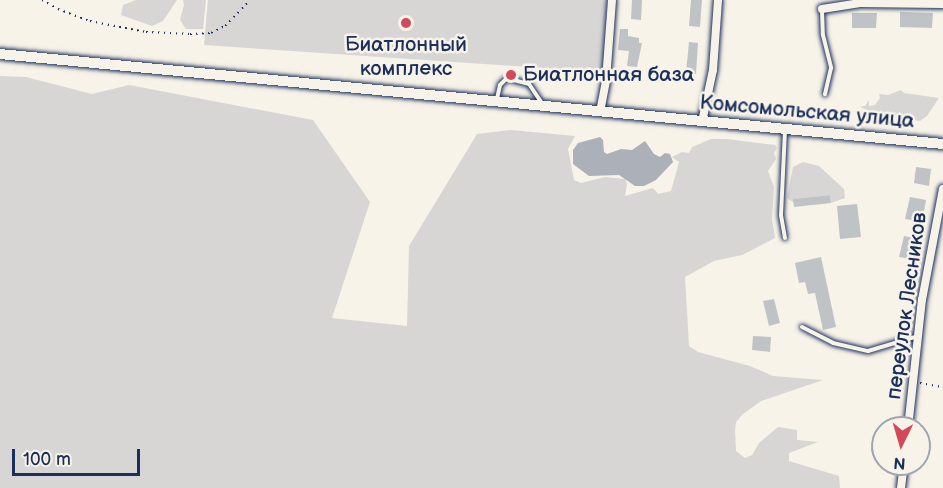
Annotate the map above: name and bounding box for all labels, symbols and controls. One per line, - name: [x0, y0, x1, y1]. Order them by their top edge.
- marker: Биатлонный комплекс: [399, 16, 413, 30]
- place label: Биатлонный комплекс: [345, 32, 467, 82]
- place label: Биатлонная база: [523, 62, 694, 88]
- marker: Биатлонная база: [504, 68, 518, 82]
- street label: Комсомольская улица: [699, 90, 915, 134]
- street label: переулок Лесников: [881, 211, 933, 401]
- north arrow: [871, 416, 931, 476]
- scale bar: [15, 437, 142, 475]
- text: 100 m: [23, 449, 71, 470]
- text: N: [893, 452, 906, 472]

